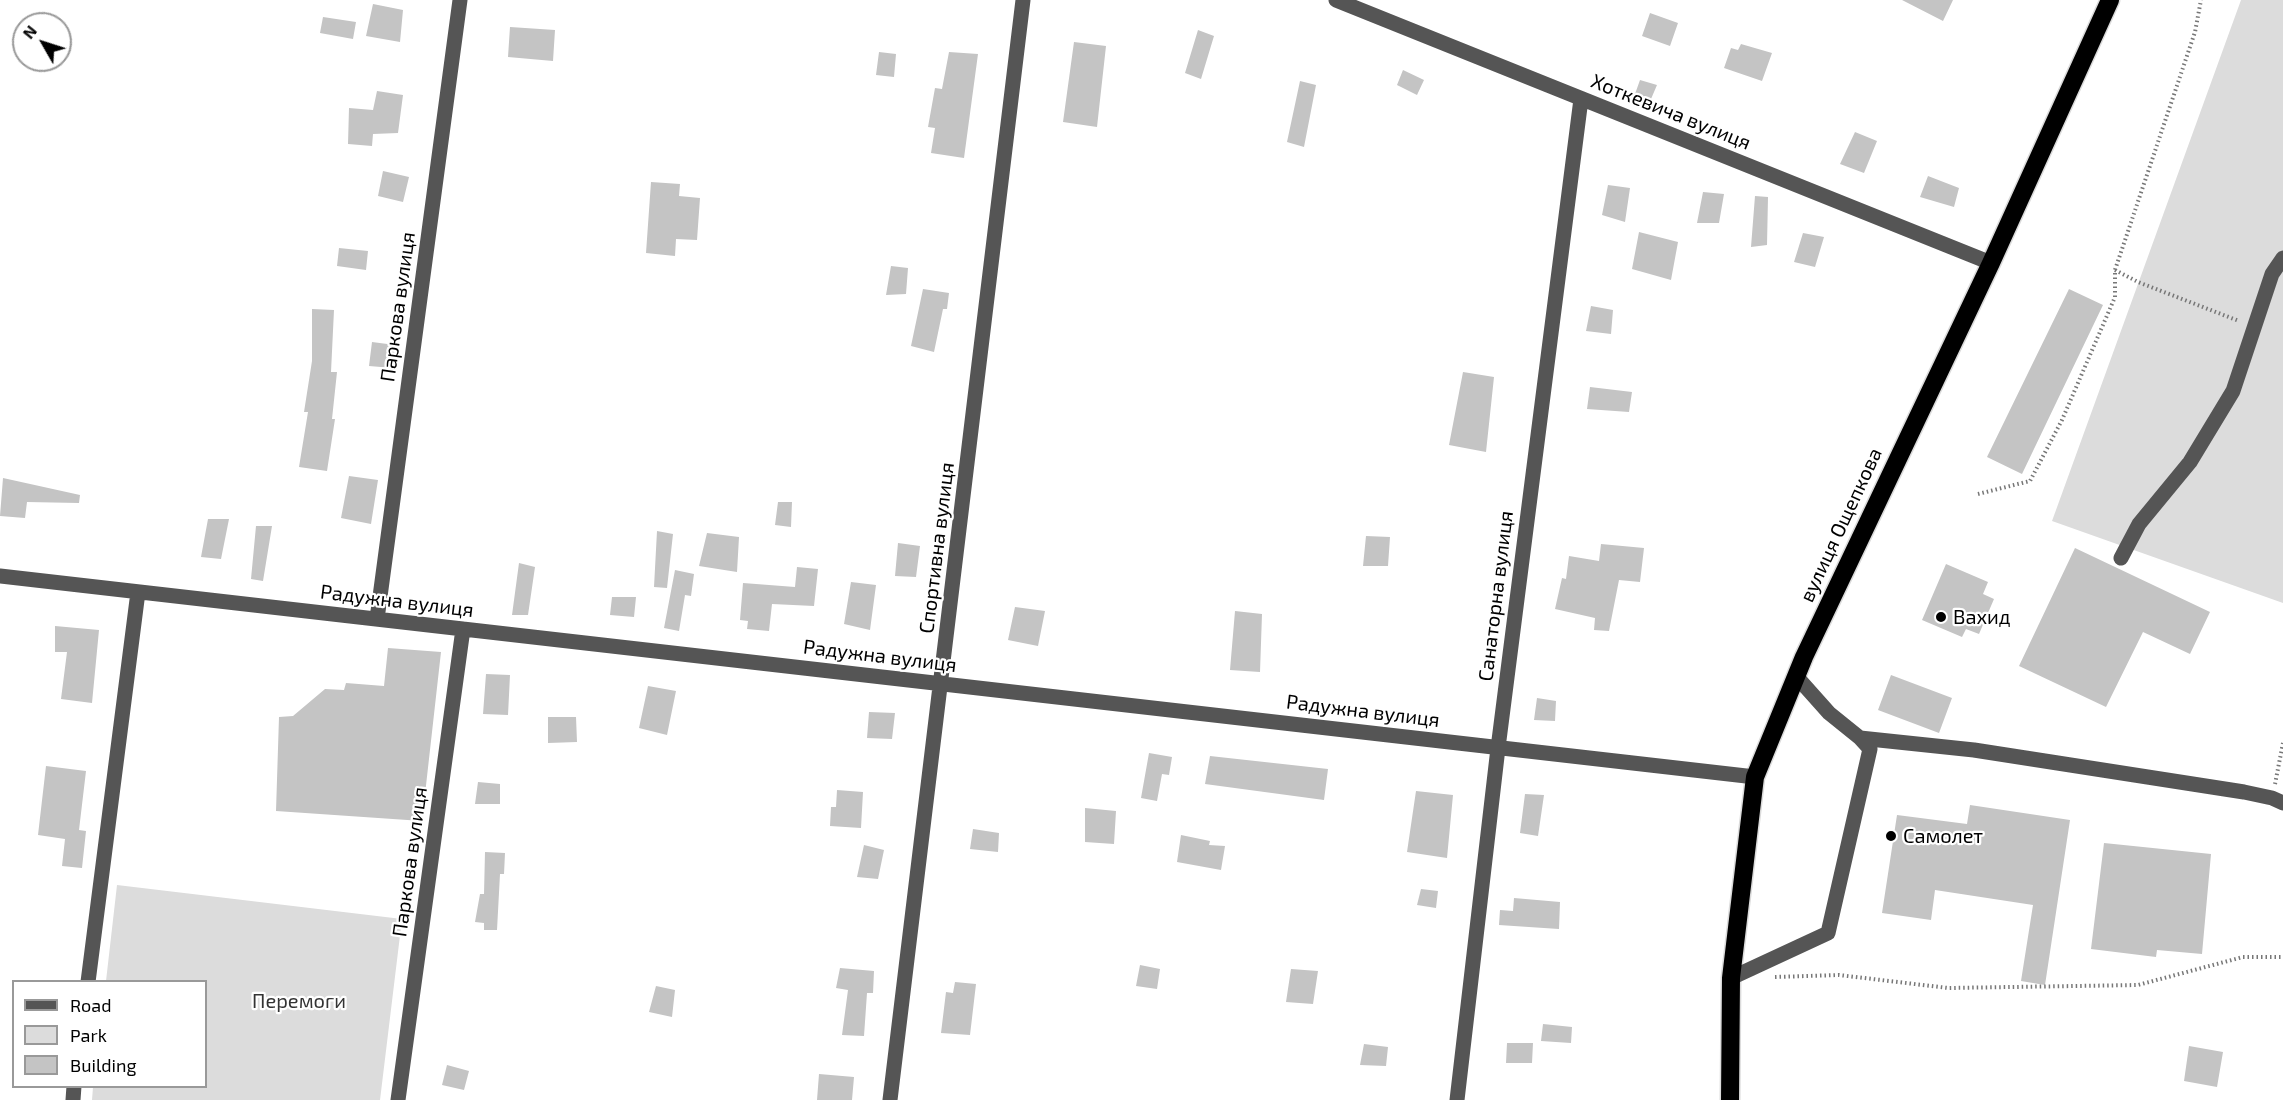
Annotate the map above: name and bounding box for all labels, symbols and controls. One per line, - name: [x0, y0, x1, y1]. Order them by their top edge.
- north arrow: [12, 12, 72, 72]
- text: N: [18, 21, 40, 42]
- street label: Хоткевича вулиця: [1588, 69, 1754, 155]
- street label: Паркова вулиця: [376, 230, 420, 384]
- street label: вулиця Ощепкова: [1795, 444, 1887, 606]
- street label: Спортивна вулиця: [915, 461, 959, 635]
- street label: Санаторна вулиця: [1474, 509, 1518, 683]
- street label: Радужна вулиця: [319, 580, 475, 622]
- place label: Вахид: [1953, 605, 2011, 629]
- marker: Вахид: [1934, 610, 1948, 624]
- street label: Радужна вулиця: [802, 635, 958, 677]
- street label: Радужна вулиця: [1285, 690, 1441, 732]
- street label: Паркова вулиця: [388, 785, 432, 939]
- place label: Самолет: [1903, 824, 1983, 848]
- marker: Самолет: [1884, 829, 1898, 843]
- legend: [12, 980, 207, 1088]
- park label: Перемоги: [252, 989, 346, 1013]
- text: Road: [70, 994, 111, 1016]
- text: Park: [70, 1024, 107, 1046]
- text: Building: [70, 1054, 137, 1076]

